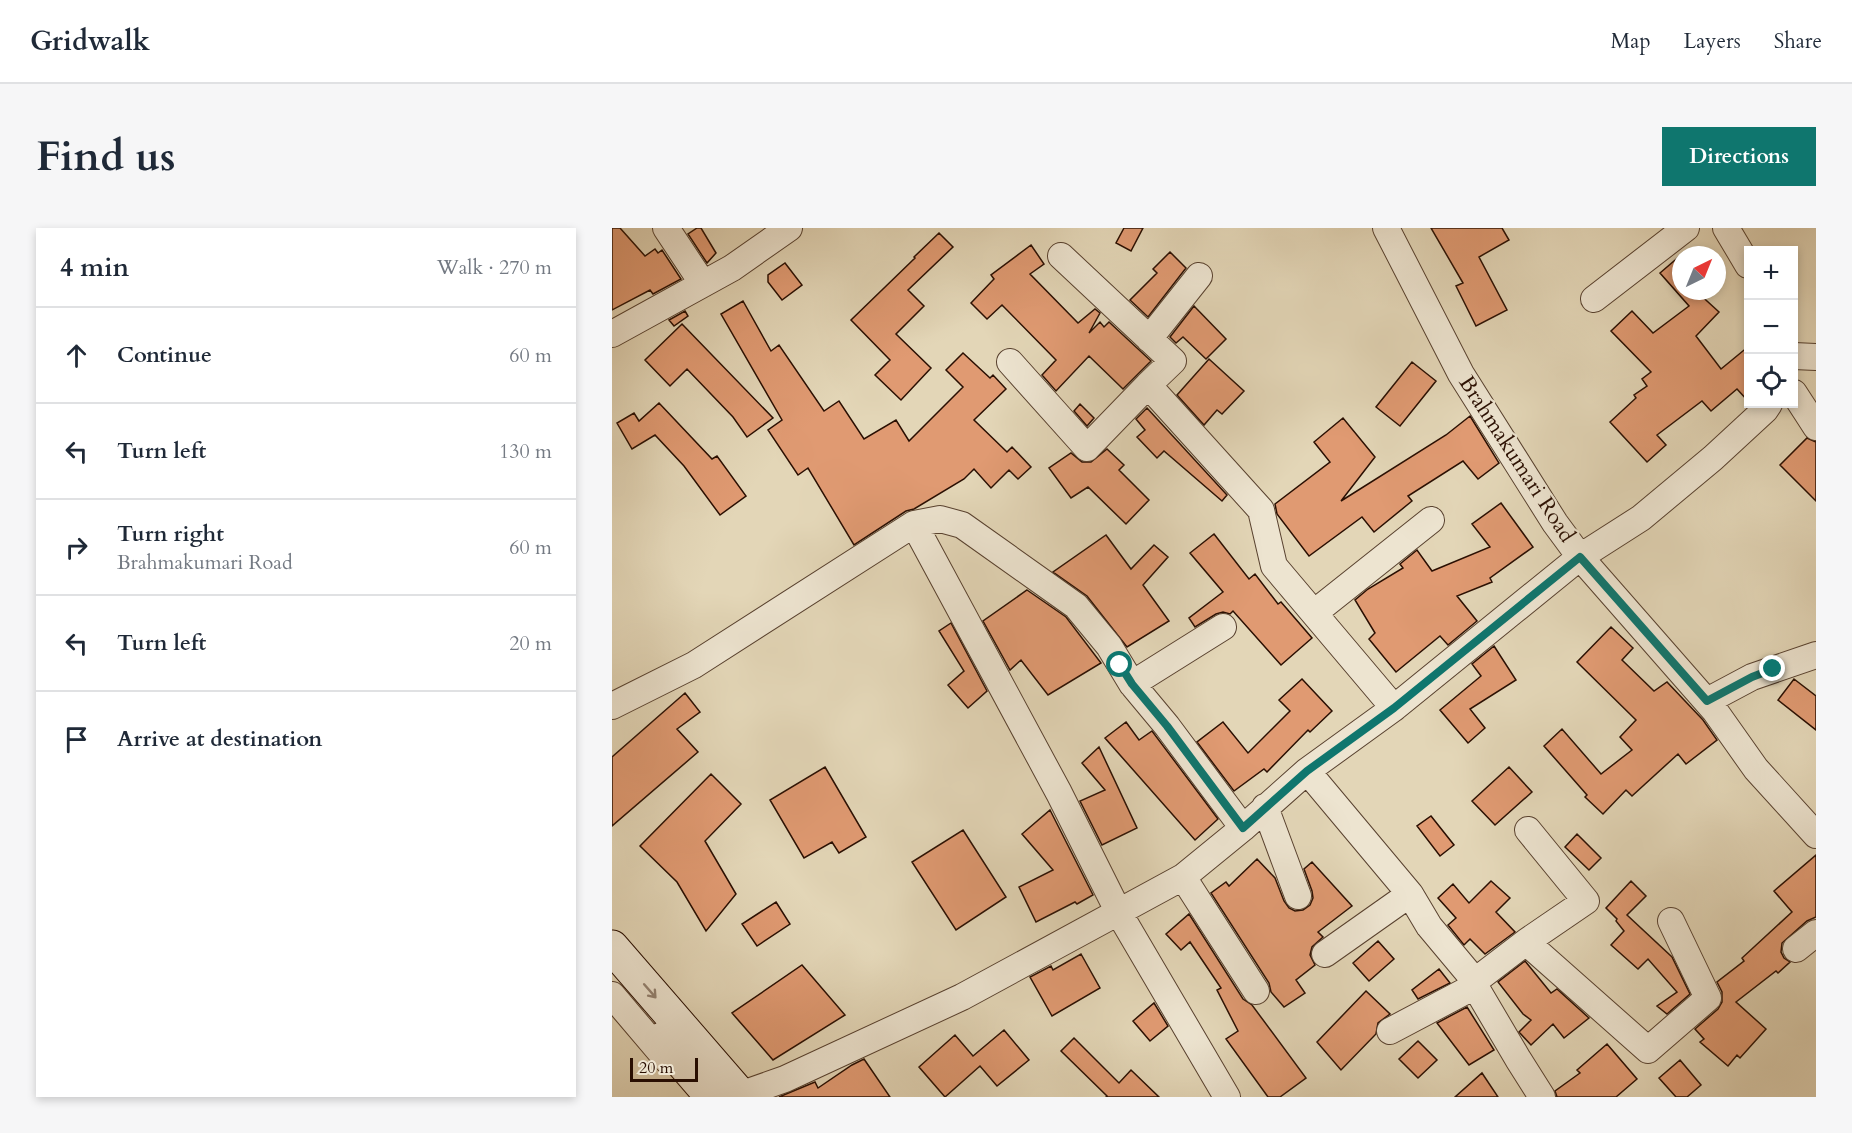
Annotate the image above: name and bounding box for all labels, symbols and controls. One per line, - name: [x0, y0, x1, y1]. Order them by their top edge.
- text: Gridwalk: [30, 22, 150, 60]
- text: Map: [1611, 27, 1651, 56]
- text: Layers: [1684, 27, 1741, 56]
- text: Share: [1774, 27, 1822, 56]
- button: Directions: [1662, 127, 1816, 186]
- text: Find us: [36, 128, 176, 185]
- north arrow: [1672, 246, 1726, 300]
- map controls: [1744, 246, 1798, 408]
- button: +: [1744, 246, 1798, 300]
- text: 4 min: [60, 250, 129, 285]
- text: Walk · 270 m: [437, 254, 552, 281]
- button: −: [1744, 300, 1798, 354]
- icon: ahead: [60, 339, 93, 372]
- text: Continue: [117, 340, 212, 370]
- text: 60 m: [509, 342, 552, 369]
- button: locate: [1744, 354, 1798, 408]
- street label: Brahmakumari Road: [1452, 370, 1582, 548]
- icon: left: [60, 435, 93, 468]
- text: Turn left: [117, 436, 206, 466]
- text: 130 m: [499, 438, 552, 465]
- text: Turn right: [117, 519, 224, 549]
- icon: right: [60, 531, 93, 564]
- text: 60 m: [509, 534, 552, 561]
- text: Brahmakumari Road: [117, 549, 293, 576]
- icon: left: [60, 627, 93, 660]
- text: Turn left: [117, 628, 206, 658]
- text: 20 m: [509, 630, 552, 657]
- route start: [1106, 651, 1132, 677]
- route end: [1759, 655, 1785, 681]
- icon: arrive: [60, 723, 93, 756]
- text: Arrive at destination: [117, 724, 322, 754]
- one-way arrow: [643, 983, 657, 998]
- scale bar: [630, 1055, 698, 1082]
- text: 20 m: [639, 1057, 673, 1079]

